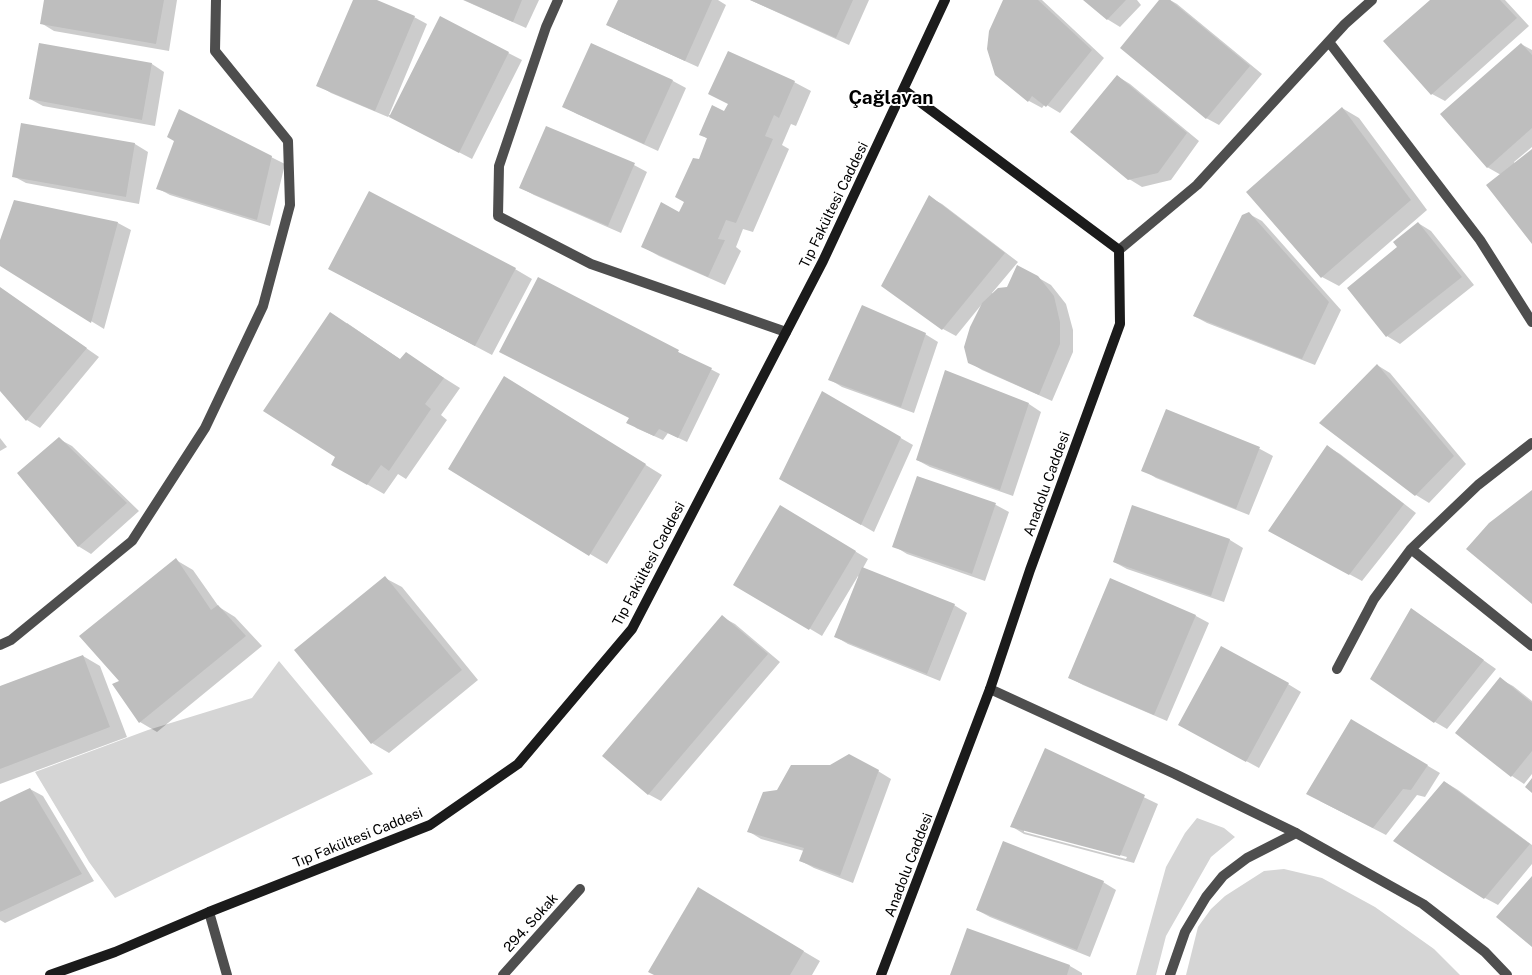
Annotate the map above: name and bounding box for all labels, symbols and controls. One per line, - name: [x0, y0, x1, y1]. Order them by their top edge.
- district label: Çağlayan: [848, 87, 934, 109]
- street label: Tıp Fakültesi Caddesi: [796, 139, 872, 271]
- street label: Anadolu Caddesi: [1020, 429, 1074, 539]
- street label: Tıp Fakültesi Caddesi: [609, 499, 689, 629]
- street label: Tıp Fakültesi Caddesi: [291, 804, 425, 872]
- street label: Anadolu Caddesi: [881, 811, 937, 919]
- street label: 294. Sokak: [500, 890, 562, 956]

